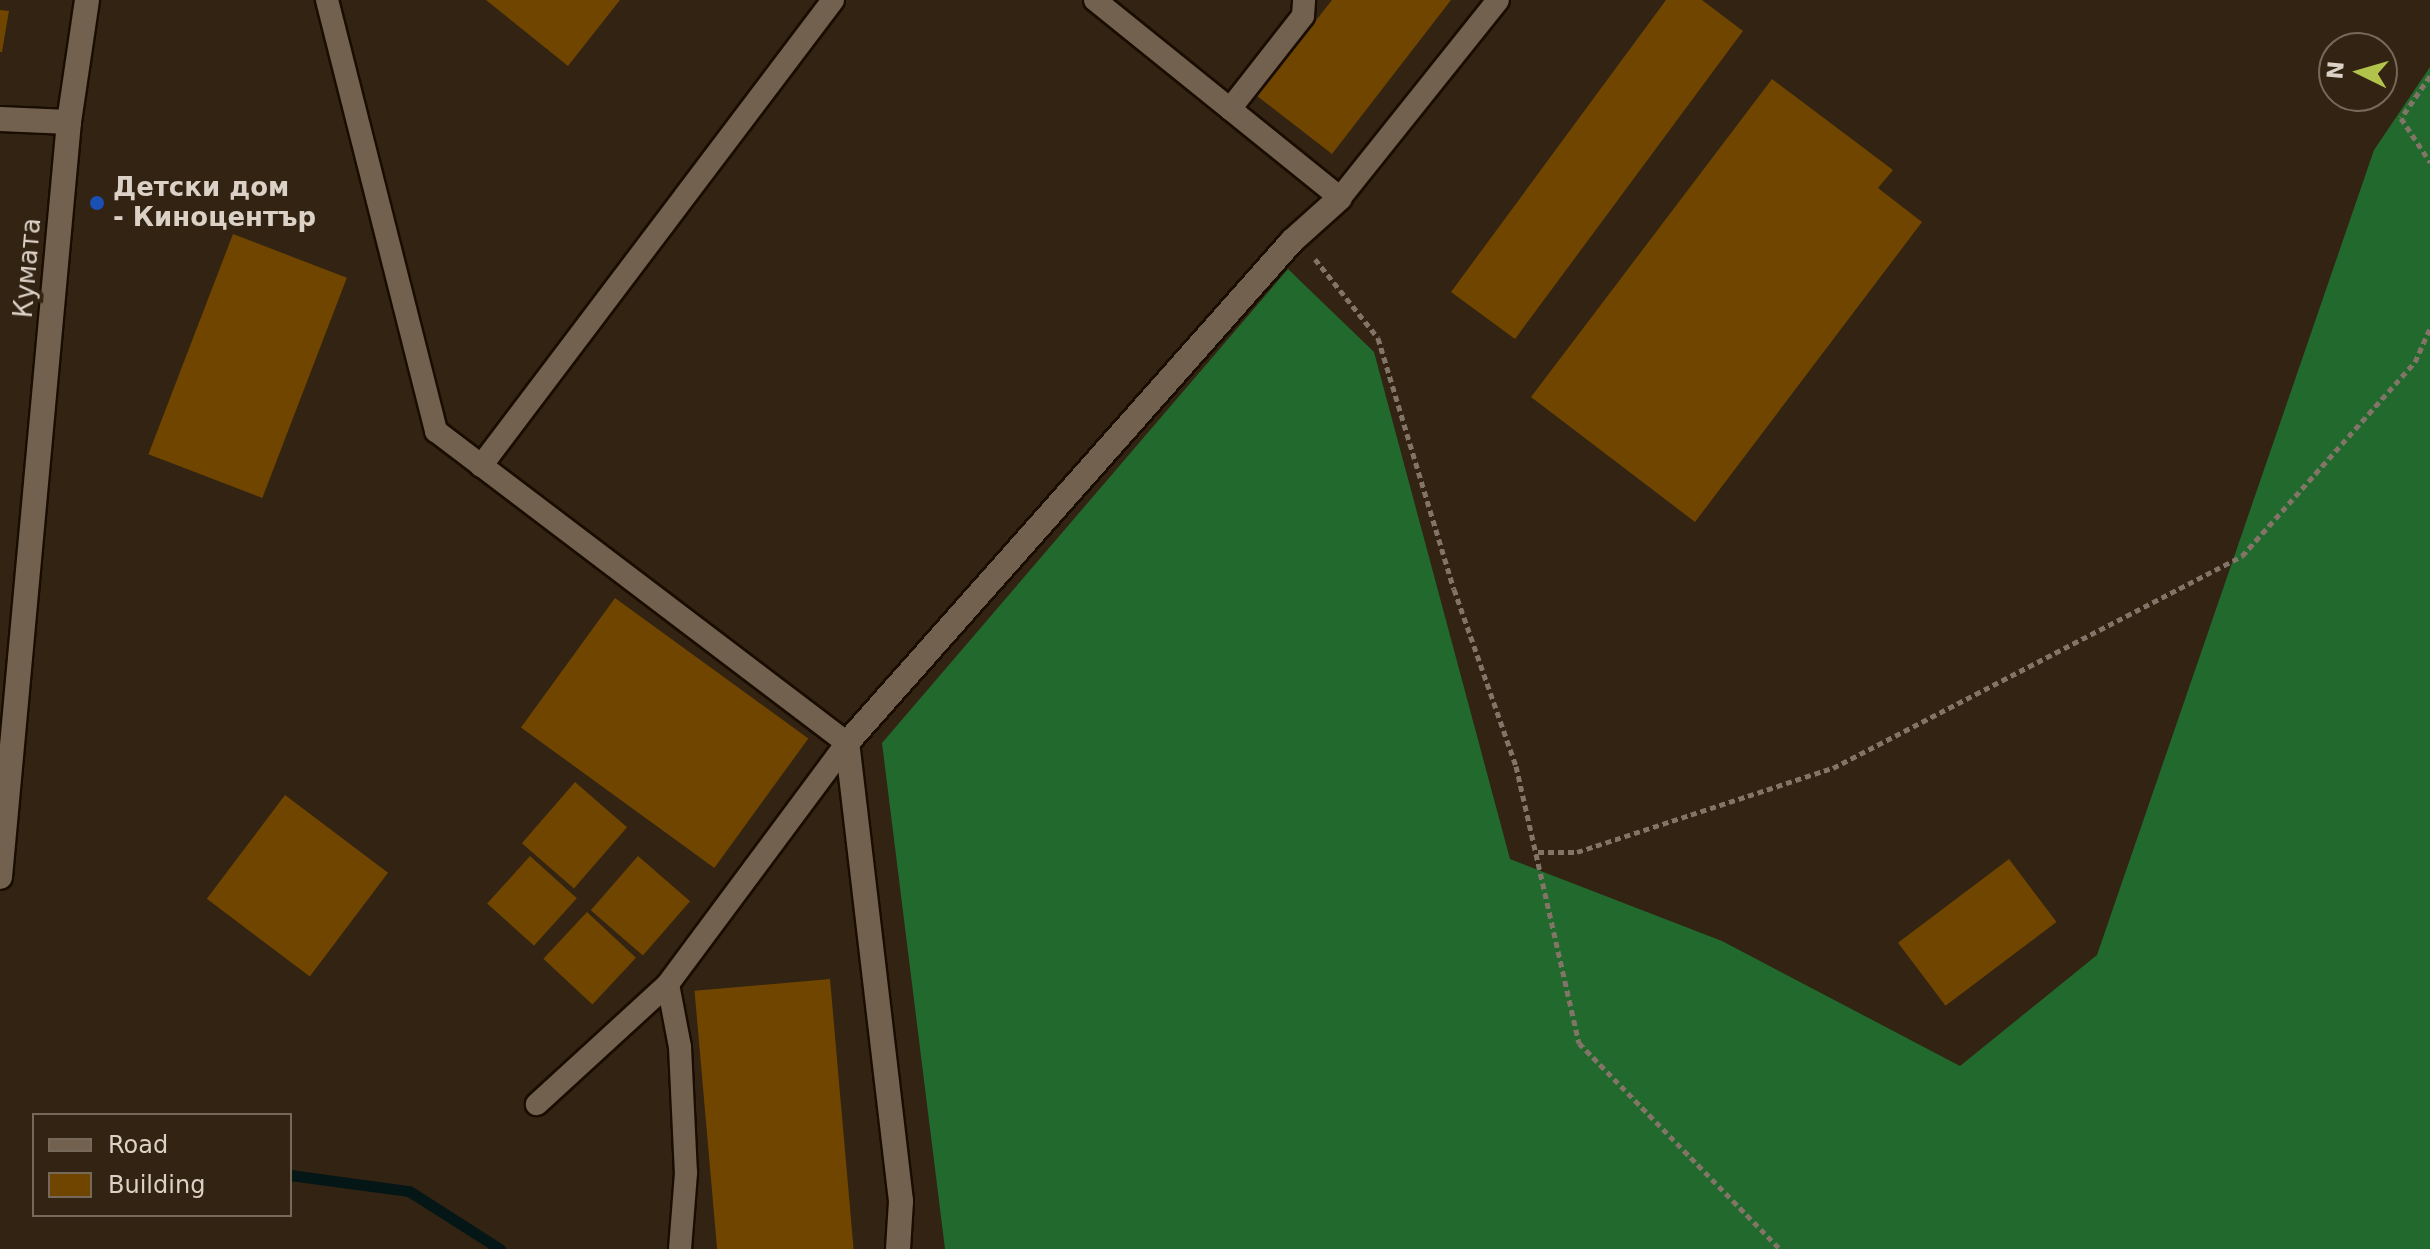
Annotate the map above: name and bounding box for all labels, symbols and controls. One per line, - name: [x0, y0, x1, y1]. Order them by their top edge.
- north arrow: [2318, 32, 2398, 112]
- text: N: [2322, 60, 2349, 80]
- place label: Детски дом - Киноцентър: [113, 172, 316, 234]
- marker: Детски дом - Киноцентър: [88, 194, 106, 212]
- street label: Кумата: [8, 217, 48, 319]
- legend: [32, 1113, 292, 1217]
- text: Road: [108, 1131, 168, 1159]
- text: Building: [108, 1171, 205, 1199]

